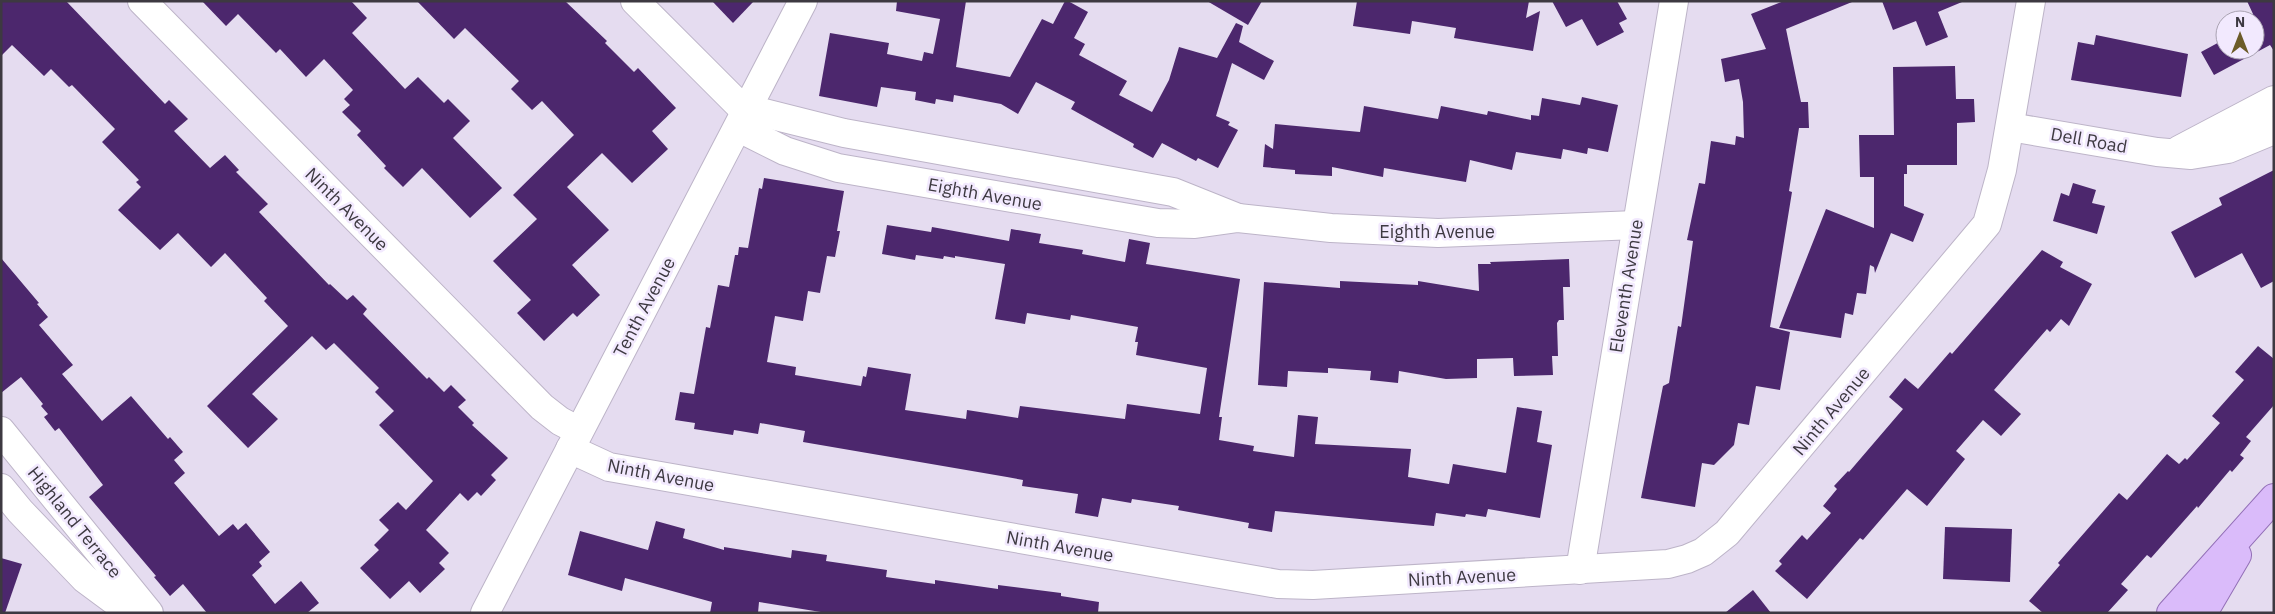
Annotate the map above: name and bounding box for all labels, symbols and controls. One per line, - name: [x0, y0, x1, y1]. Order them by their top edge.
- north arrow: [2215, 10, 2265, 60]
- text: N: [2235, 13, 2245, 31]
- street label: Dell Road: [2049, 122, 2129, 158]
- street label: Ninth Avenue: [301, 163, 394, 256]
- street label: Eighth Avenue: [926, 173, 1044, 215]
- street label: Eleventh Avenue: [1604, 217, 1648, 354]
- street label: Eighth Avenue: [1379, 220, 1495, 243]
- street label: Tenth Avenue: [608, 253, 680, 361]
- street label: Ninth Avenue: [1787, 362, 1875, 460]
- street label: Ninth Avenue: [606, 453, 716, 497]
- street label: Highland Terrace: [23, 462, 127, 583]
- street label: Ninth Avenue: [1005, 525, 1115, 567]
- street label: Ninth Avenue: [1407, 563, 1517, 591]

